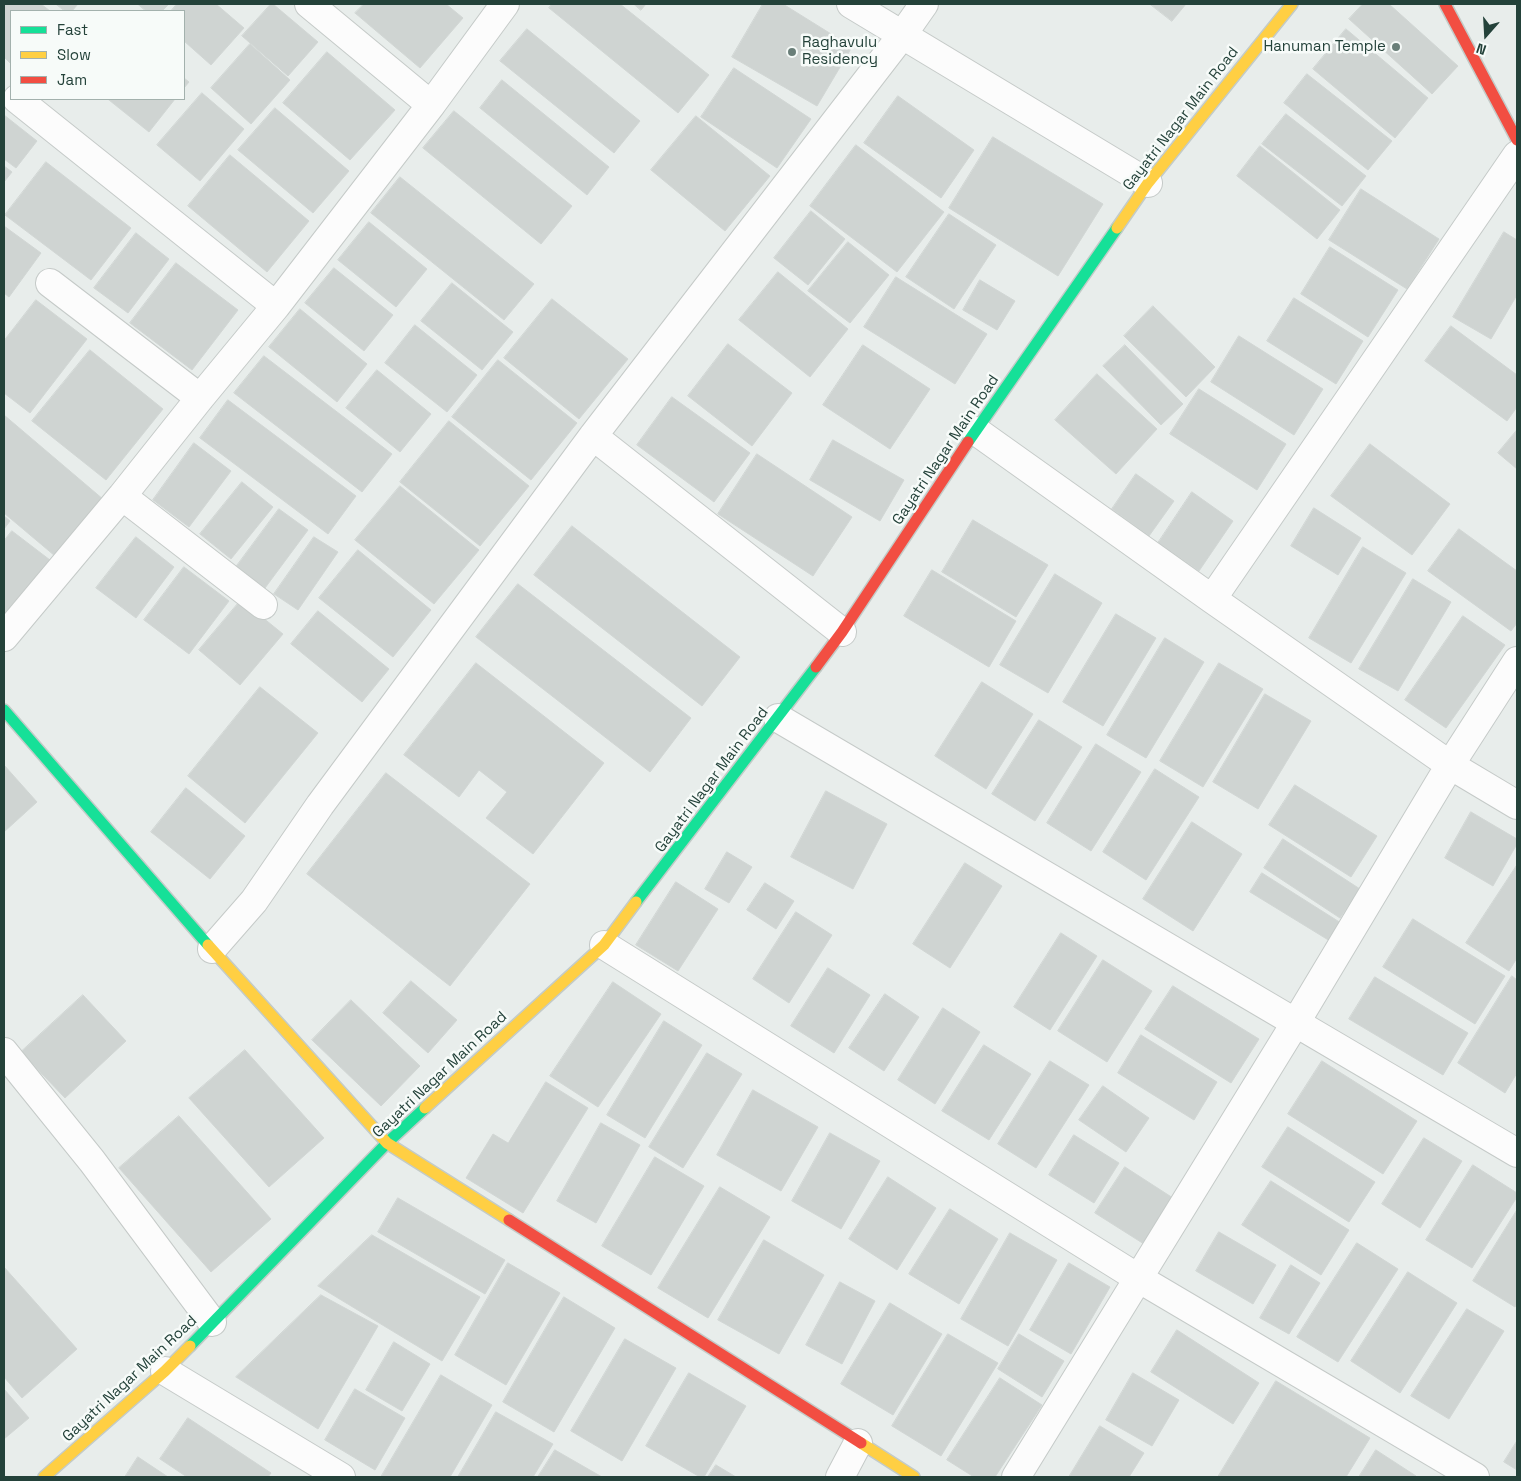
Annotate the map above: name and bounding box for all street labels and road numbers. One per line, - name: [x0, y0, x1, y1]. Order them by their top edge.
- street label: Gayatri Nagar Main Road: [1119, 44, 1243, 194]
- street label: Gayatri Nagar Main Road: [889, 372, 1003, 528]
- street label: Gayatri Nagar Main Road: [652, 704, 772, 856]
- street label: Gayatri Nagar Main Road: [369, 1008, 511, 1142]
- street label: Gayatri Nagar Main Road: [59, 1312, 201, 1446]

